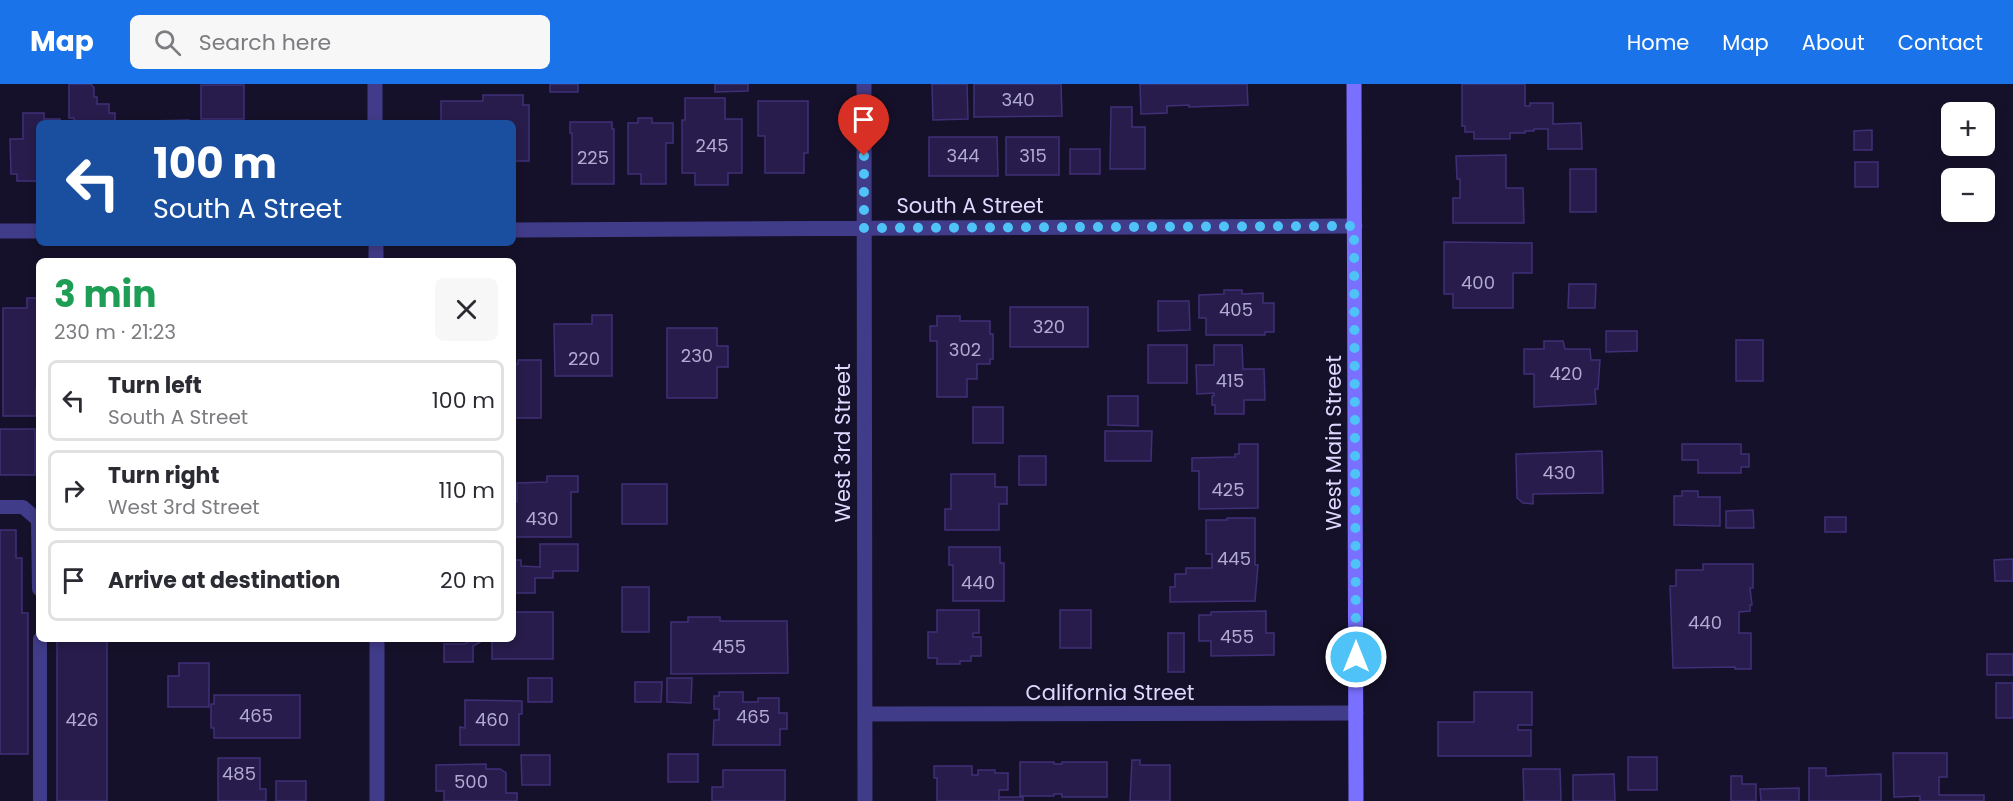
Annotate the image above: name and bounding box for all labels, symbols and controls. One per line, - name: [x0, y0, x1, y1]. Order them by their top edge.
- search box: [130, 15, 550, 69]
- text: Map: [30, 22, 94, 61]
- icon: search: [151, 26, 184, 59]
- text: Search here: [199, 27, 331, 58]
- text: Home: [1627, 28, 1689, 57]
- text: Map: [1722, 28, 1769, 57]
- text: About: [1802, 28, 1865, 57]
- text: Contact: [1898, 28, 1983, 57]
- house number: 340: [1001, 87, 1035, 112]
- pin: [838, 94, 889, 156]
- map controls: [1941, 102, 1995, 222]
- button: +: [1941, 102, 1995, 156]
- icon: arrive: [847, 103, 880, 136]
- house number: 245: [696, 133, 728, 158]
- text: 100 m: [153, 134, 277, 193]
- house number: 344: [946, 143, 980, 168]
- house number: 315: [1019, 143, 1047, 168]
- icon: left: [54, 144, 132, 222]
- house number: 225: [577, 145, 609, 170]
- button: −: [1941, 168, 1995, 222]
- text: South A Street: [153, 190, 342, 227]
- street label: South A Street: [896, 191, 1044, 220]
- text: 3 min: [54, 269, 156, 320]
- house number: 400: [1461, 270, 1495, 295]
- button: close: [435, 278, 498, 341]
- house number: 405: [1219, 297, 1253, 322]
- house number: 320: [1033, 314, 1065, 339]
- text: 230 m · 21:23: [54, 318, 176, 346]
- house number: 302: [949, 337, 981, 362]
- house number: 230: [681, 343, 713, 368]
- house number: 220: [568, 346, 600, 371]
- street label: West Main Street: [1319, 355, 1348, 531]
- house number: 420: [1550, 361, 1582, 386]
- street label: West 3rd Street: [828, 363, 857, 523]
- house number: 415: [1216, 368, 1244, 393]
- text: Turn left: [108, 370, 202, 401]
- icon: left: [57, 384, 90, 417]
- text: 100 m: [432, 385, 495, 416]
- text: South A Street: [108, 403, 248, 431]
- text: Turn right: [108, 460, 219, 491]
- house number: 430: [1542, 460, 1576, 485]
- icon: right: [57, 474, 90, 507]
- text: 110 m: [439, 475, 495, 506]
- house number: 425: [1212, 477, 1244, 502]
- text: West 3rd Street: [108, 493, 260, 521]
- house number: 430: [525, 506, 559, 531]
- house number: 445: [1217, 546, 1251, 571]
- icon: arrive: [57, 564, 90, 597]
- text: Arrive at destination: [108, 565, 340, 596]
- text: 20 m: [440, 565, 495, 596]
- house number: 440: [961, 570, 995, 595]
- house number: 440: [1688, 610, 1722, 635]
- house number: 455: [1220, 624, 1254, 649]
- position arrow: [1324, 625, 1388, 689]
- house number: 455: [712, 634, 746, 659]
- street label: California Street: [1026, 678, 1194, 707]
- house number: 465: [239, 703, 273, 728]
- house number: 465: [736, 704, 770, 729]
- house number: 426: [65, 707, 99, 732]
- house number: 460: [475, 707, 509, 732]
- house number: 485: [222, 761, 256, 786]
- house number: 500: [454, 769, 488, 794]

